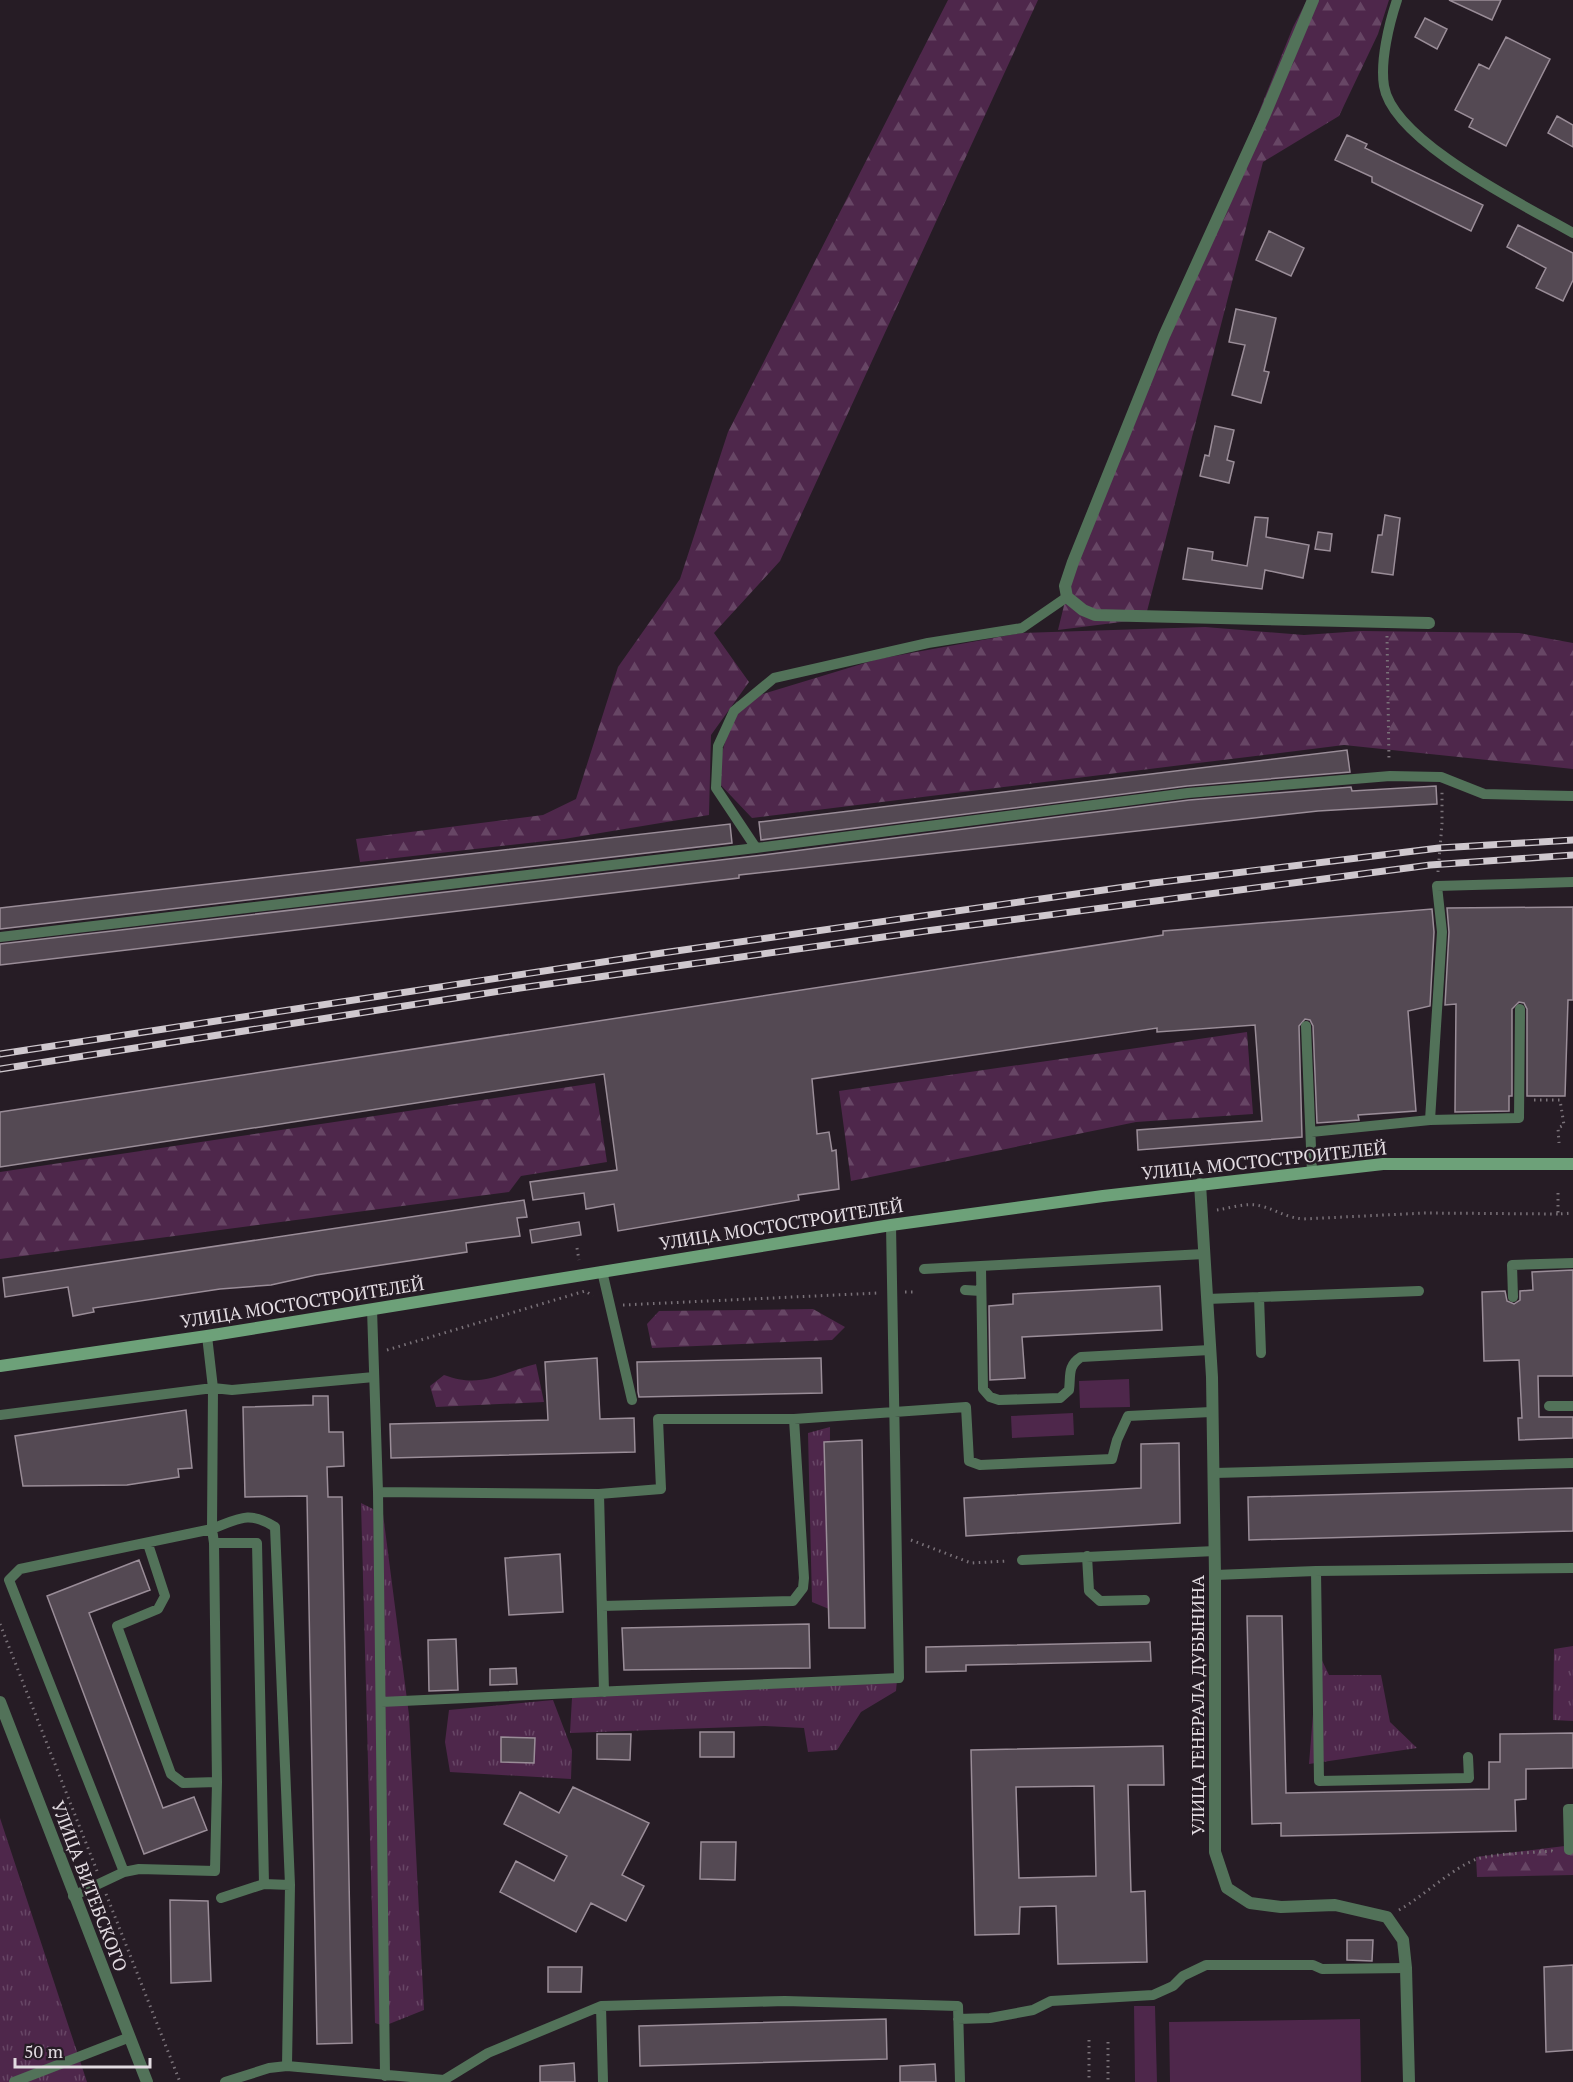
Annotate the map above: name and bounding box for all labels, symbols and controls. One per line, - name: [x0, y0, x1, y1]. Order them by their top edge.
- street label: УЛИЦА МОСТОСТРОИТЕЛЕЙ: [1140, 1135, 1388, 1185]
- street label: УЛИЦА МОСТОСТРОИТЕЛЕЙ: [657, 1193, 905, 1255]
- street label: УЛИЦА МОСТОСТРОИТЕЛЕЙ: [178, 1271, 426, 1333]
- street label: УЛИЦА ГЕНЕРАЛА ДУБЫНИНА: [1185, 1574, 1209, 1835]
- street label: УЛИЦА ВИТЕБСКОГО: [46, 1797, 134, 1975]
- scale bar: [15, 2031, 150, 2069]
- text: 50 m: [24, 2039, 64, 2063]

